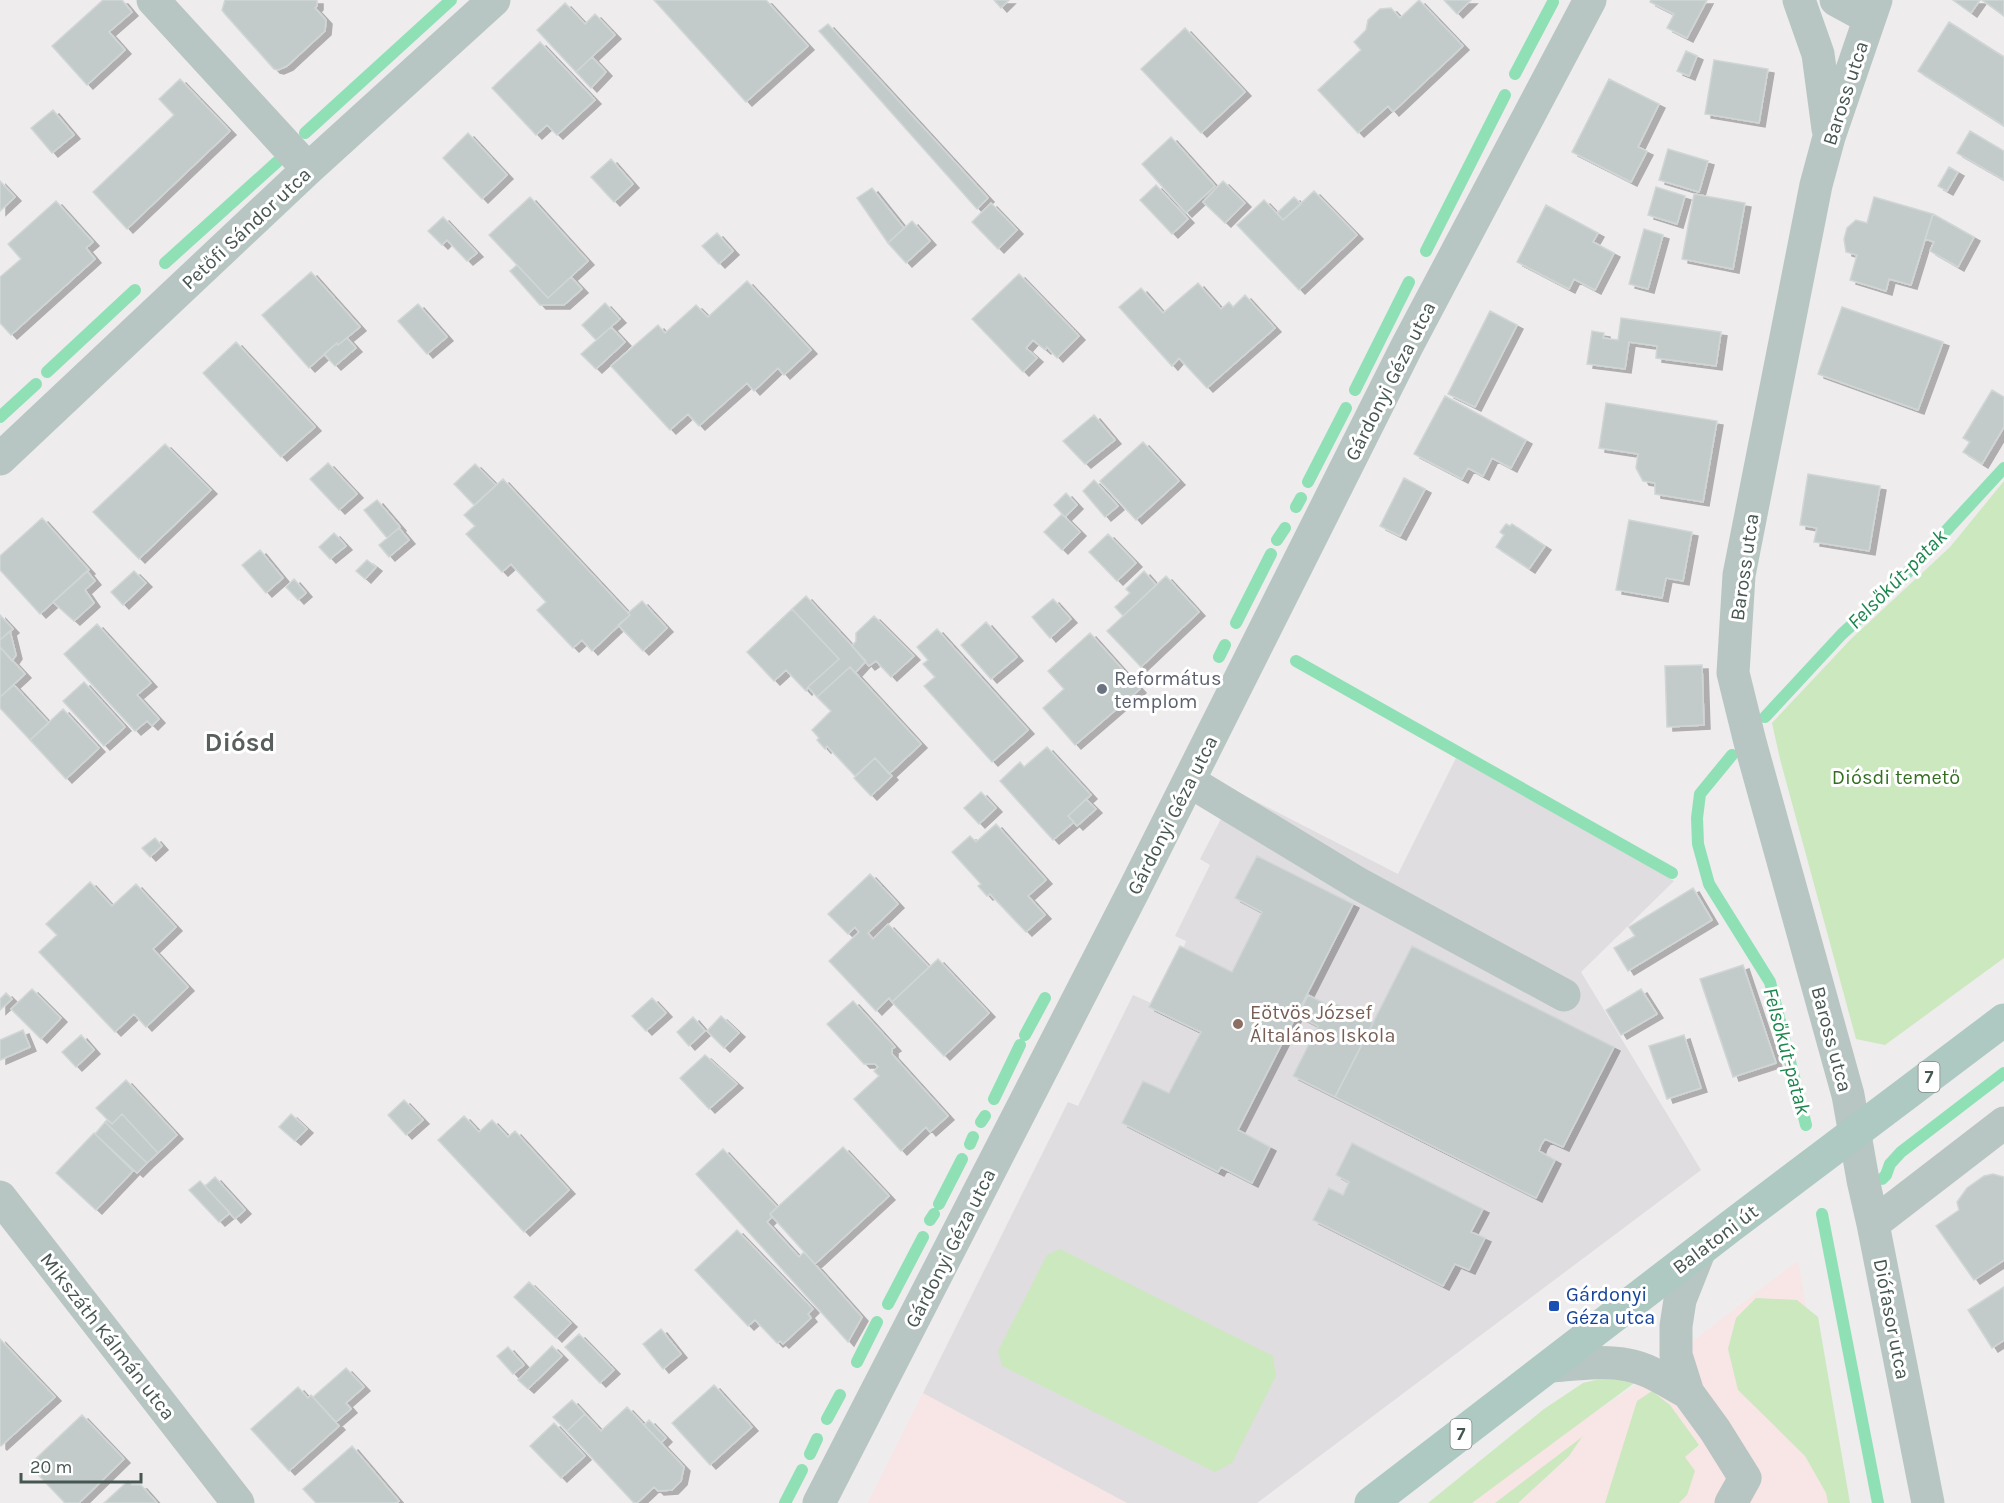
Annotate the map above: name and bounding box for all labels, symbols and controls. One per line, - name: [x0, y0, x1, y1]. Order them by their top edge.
- street label: Baross utca: [1818, 38, 1873, 148]
- street label: Petőfi Sándor utca: [177, 163, 316, 294]
- street label: Gárdonyi Géza utca: [1340, 298, 1440, 465]
- street label: Baross utca: [1726, 512, 1763, 622]
- water label: Felsőkút-patak: [1842, 524, 1952, 634]
- place label: Református templom: [1114, 667, 1221, 713]
- marker: Református templom: [1095, 682, 1109, 696]
- district label: Diósd: [205, 727, 275, 758]
- street label: Gárdonyi Géza utca: [1122, 732, 1222, 899]
- park label: Diósdi temető: [1832, 766, 1960, 789]
- street label: Baross utca: [1806, 984, 1857, 1094]
- water label: Felsőkút-patak: [1759, 985, 1816, 1118]
- place label: Eötvös József Általános Iskola: [1250, 1001, 1395, 1047]
- marker: Eötvös József Általános Iskola: [1231, 1017, 1245, 1031]
- road number: 7: [1918, 1062, 1940, 1092]
- street label: Gárdonyi Géza utca: [900, 1165, 1000, 1332]
- street label: Balatoni út: [1668, 1200, 1763, 1279]
- street label: Mikszáth Kálmán utca: [35, 1248, 180, 1424]
- street label: Diófasor utca: [1869, 1257, 1914, 1381]
- place label: Gárdonyi Géza utca: [1566, 1283, 1655, 1329]
- marker: Gárdonyi Géza utca: [1547, 1299, 1561, 1313]
- road number: 7: [1450, 1419, 1472, 1449]
- scale bar: [21, 1446, 141, 1484]
- text: 20 m: [30, 1456, 72, 1478]

